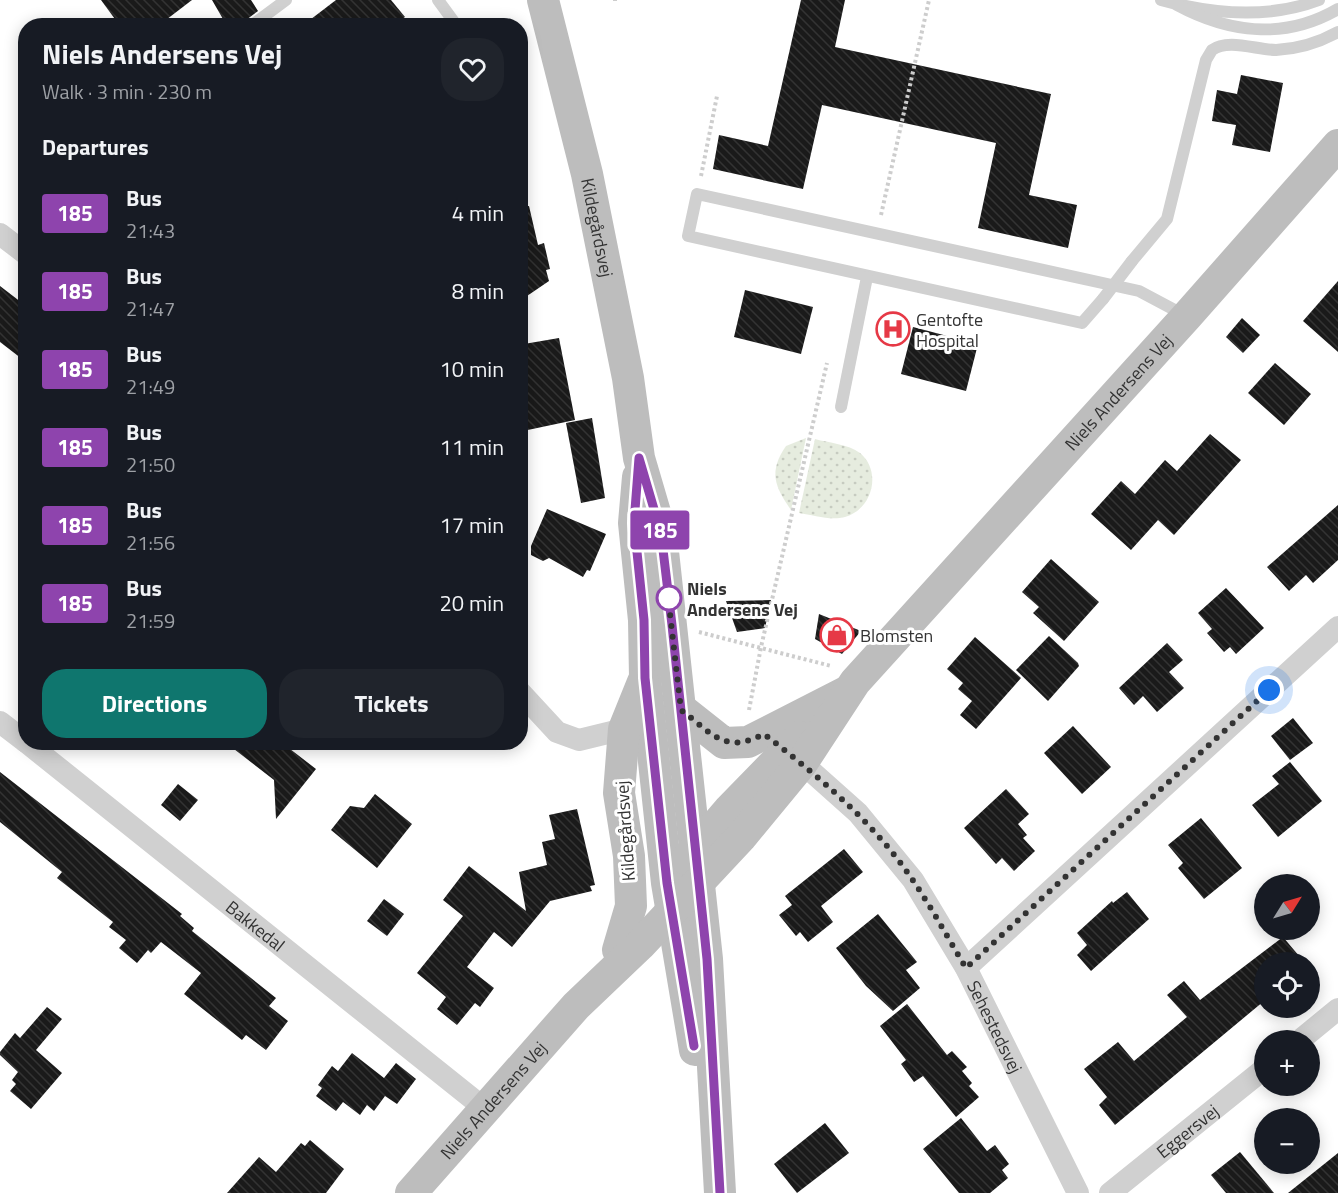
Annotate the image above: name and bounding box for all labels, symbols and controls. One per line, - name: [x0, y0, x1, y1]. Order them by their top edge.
- text: Niels Andersens Vej: [42, 32, 282, 75]
- button: heart: [441, 38, 504, 101]
- text: Walk · 3 min · 230 m: [42, 76, 212, 107]
- text: Departures: [42, 130, 149, 164]
- street label: Kildegårdsvej: [575, 175, 621, 279]
- text: Bus: [126, 181, 162, 215]
- text: 4 min: [452, 196, 504, 230]
- text: 185: [57, 197, 93, 229]
- text: 21:43: [126, 215, 175, 246]
- text: Bus: [126, 259, 162, 293]
- text: 8 min: [452, 274, 504, 308]
- text: 185: [57, 275, 93, 307]
- text: 21:47: [126, 293, 175, 324]
- place label: Gentofte Hospital: [916, 306, 983, 354]
- hospital icon: Gentofte Hospital: [875, 311, 911, 347]
- street label: Niels Andersens Vej: [1058, 328, 1178, 456]
- text: Bus: [126, 337, 162, 371]
- text: 10 min: [439, 352, 504, 386]
- text: 185: [57, 353, 93, 385]
- text: 21:49: [126, 371, 175, 402]
- text: Bus: [126, 415, 162, 449]
- text: 11 min: [439, 430, 504, 464]
- text: 185: [57, 431, 93, 463]
- text: 21:50: [126, 449, 175, 480]
- text: Bus: [126, 493, 162, 527]
- text: 17 min: [439, 508, 504, 542]
- text: 185: [57, 509, 93, 541]
- line badge: 185: [626, 510, 694, 550]
- text: 185: [642, 514, 678, 546]
- text: 21:56: [126, 527, 175, 558]
- text: Bus: [126, 571, 162, 605]
- place label: Niels Andersens Vej: [687, 575, 798, 623]
- marker: Niels Andersens Vej: [656, 585, 682, 611]
- text: 20 min: [439, 586, 504, 620]
- text: 185: [57, 587, 93, 619]
- text: 21:59: [126, 605, 175, 636]
- shop icon: Blomsten: [819, 617, 855, 653]
- place label: Blomsten: [860, 622, 933, 649]
- button: Directions: [42, 669, 267, 738]
- button: Tickets: [279, 669, 504, 738]
- your location: [1254, 675, 1284, 705]
- street label: Kildegårdsvej: [608, 780, 642, 882]
- north arrow: [1254, 874, 1320, 940]
- map controls: [1254, 874, 1320, 1174]
- street label: Bakkedal: [220, 893, 291, 958]
- button: locate: [1254, 952, 1320, 1018]
- street label: Sehestedsvej: [961, 976, 1030, 1078]
- button: +: [1254, 1030, 1320, 1096]
- street label: Niels Andersens Vej: [433, 1035, 553, 1165]
- street label: Eggersvej: [1150, 1097, 1224, 1164]
- button: −: [1254, 1108, 1320, 1174]

